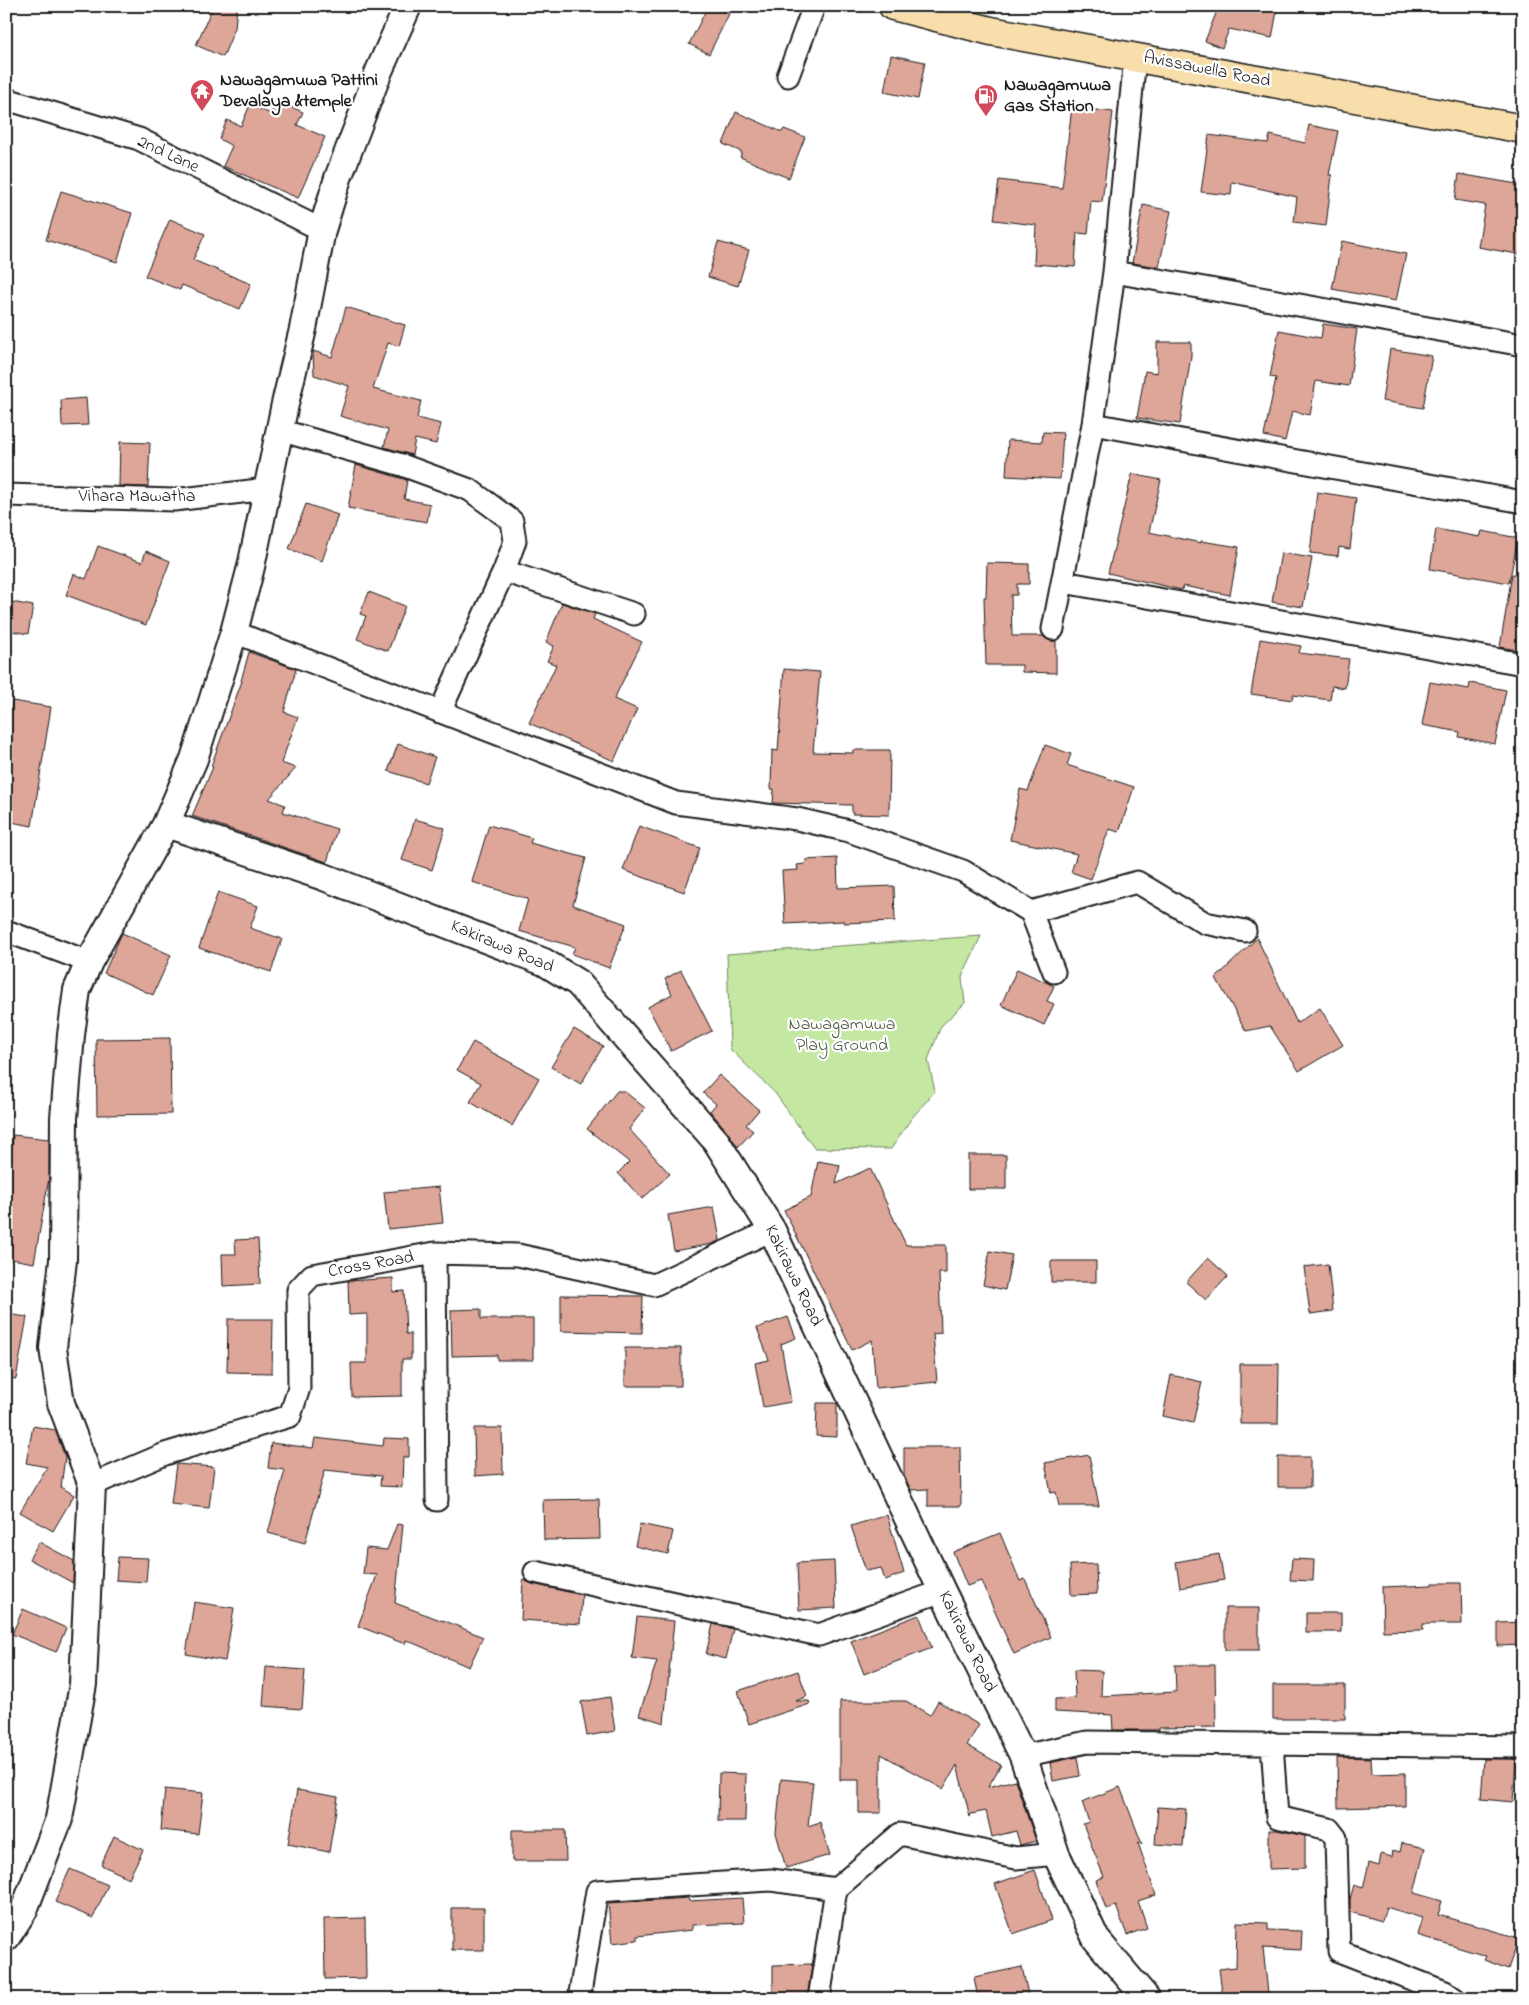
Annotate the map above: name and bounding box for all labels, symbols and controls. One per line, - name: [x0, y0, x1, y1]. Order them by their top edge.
- street label: Avissawella Road: [1141, 45, 1273, 95]
- place label: Nawagamuwa Pattini Devalaya &temple: [219, 68, 378, 116]
- place label: Nawagamuwa Gas Station: [1004, 73, 1111, 120]
- temple icon: Nawagamuwa Pattini Devalaya &temple: [189, 78, 215, 112]
- fuel station icon: Nawagamuwa Gas Station: [973, 83, 999, 117]
- street label: 2nd Lane: [133, 129, 204, 181]
- street label: Vihara Mawatha: [77, 484, 196, 510]
- street label: Kakirawa Road: [446, 914, 558, 980]
- park label: Nawagamuwa Play Ground: [789, 1012, 895, 1059]
- street label: Kakirawa Road: [757, 1221, 829, 1331]
- street label: Cross Road: [326, 1245, 416, 1285]
- street label: Kakirawa Road: [931, 1587, 1003, 1697]

